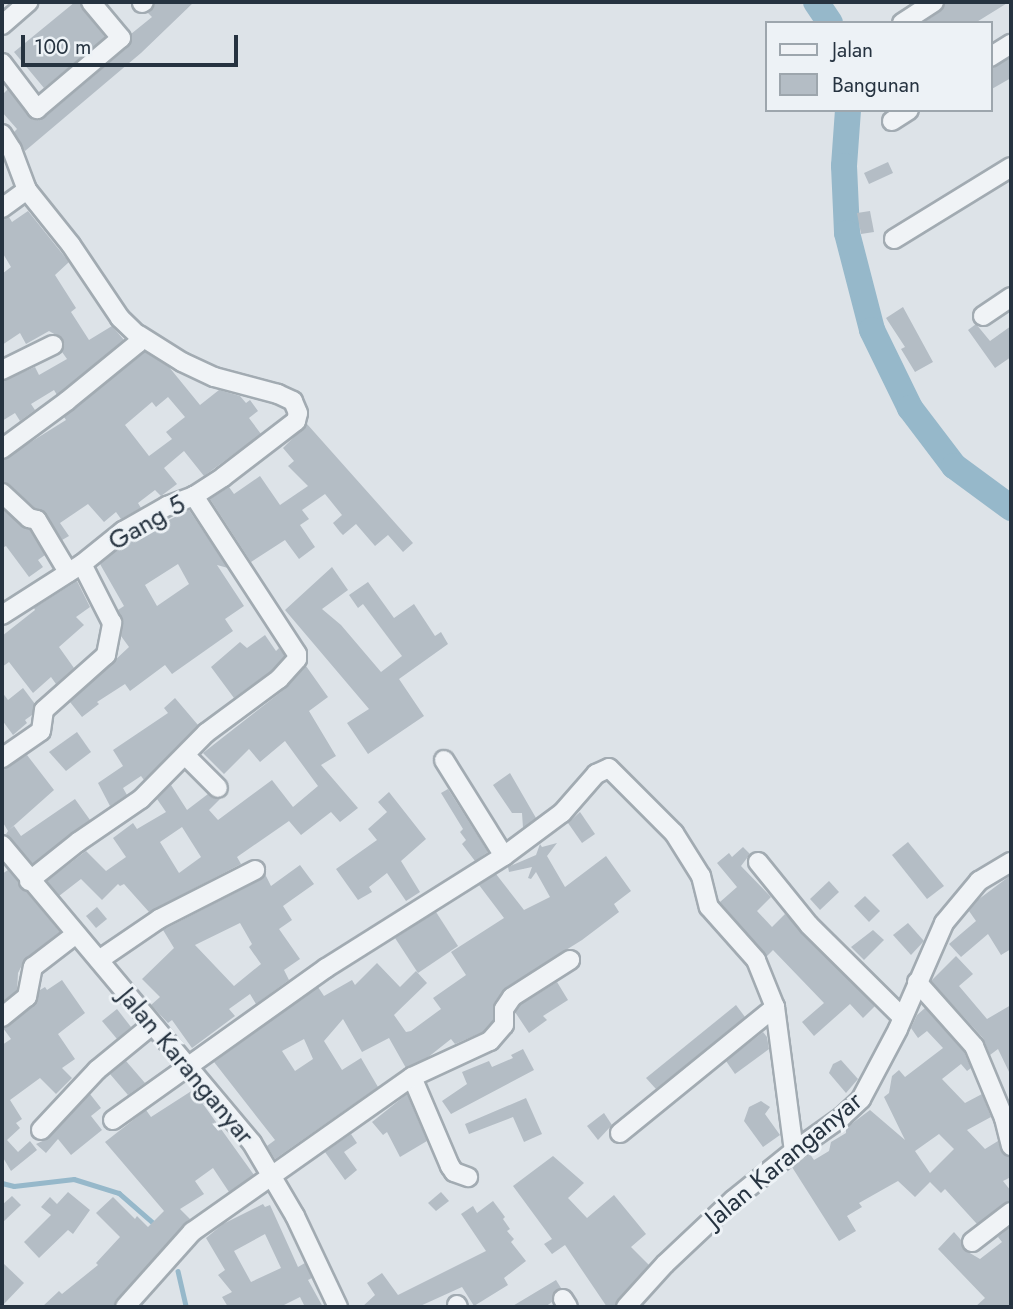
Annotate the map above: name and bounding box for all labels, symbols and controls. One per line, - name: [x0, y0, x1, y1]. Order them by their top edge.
- scale bar: [24, 21, 242, 65]
- legend: [764, 21, 992, 112]
- text: 100 m: [34, 32, 91, 62]
- text: Jalan: [832, 35, 873, 65]
- text: Bangunan: [832, 70, 920, 100]
- street label: Gang 5: [103, 489, 191, 557]
- street label: Jalan Karanganyar: [111, 981, 261, 1151]
- street label: Jalan Karanganyar: [699, 1085, 869, 1235]

